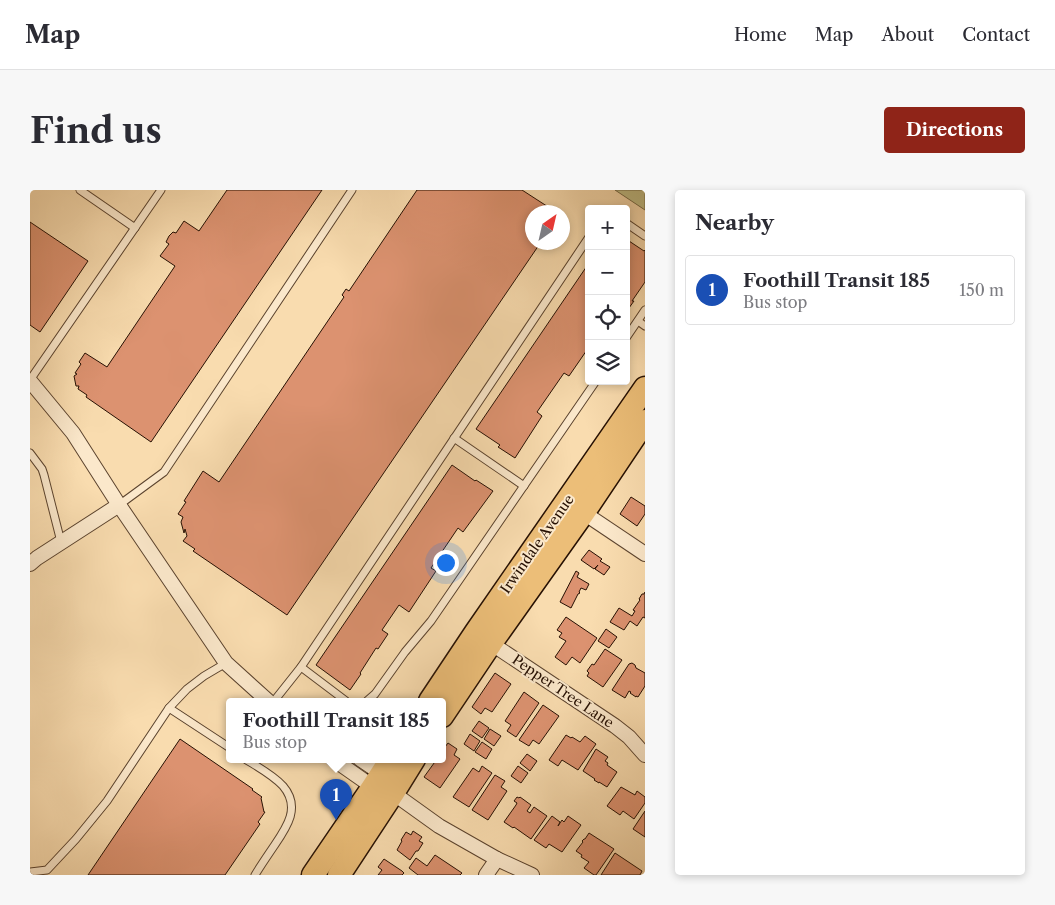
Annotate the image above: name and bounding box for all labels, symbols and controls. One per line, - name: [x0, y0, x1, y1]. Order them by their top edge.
- text: Map: [25, 20, 80, 49]
- text: Home: [734, 24, 787, 46]
- text: Map: [815, 24, 853, 46]
- text: About: [881, 24, 934, 46]
- text: Contact: [962, 24, 1030, 46]
- button: Directions: [884, 107, 1025, 153]
- text: Find us: [30, 109, 162, 152]
- north arrow: [525, 205, 570, 250]
- map controls: [585, 205, 630, 385]
- button: +: [585, 205, 630, 250]
- text: Nearby: [695, 210, 774, 235]
- button: −: [585, 250, 630, 295]
- text: Foothill Transit 185: [743, 269, 930, 292]
- text: 1: [708, 280, 716, 300]
- text: 150 m: [959, 280, 1004, 300]
- text: Bus stop: [743, 292, 807, 312]
- button: locate: [585, 295, 630, 340]
- button: layers: [585, 340, 630, 385]
- street label: Irwindale Avenue: [496, 491, 578, 597]
- your location: [433, 550, 459, 576]
- street label: Pepper Tree Lane: [509, 650, 617, 732]
- popup: [226, 698, 446, 763]
- text: Foothill Transit 185: [243, 709, 429, 732]
- text: Bus stop: [243, 732, 307, 752]
- pin: 1: [320, 779, 352, 820]

